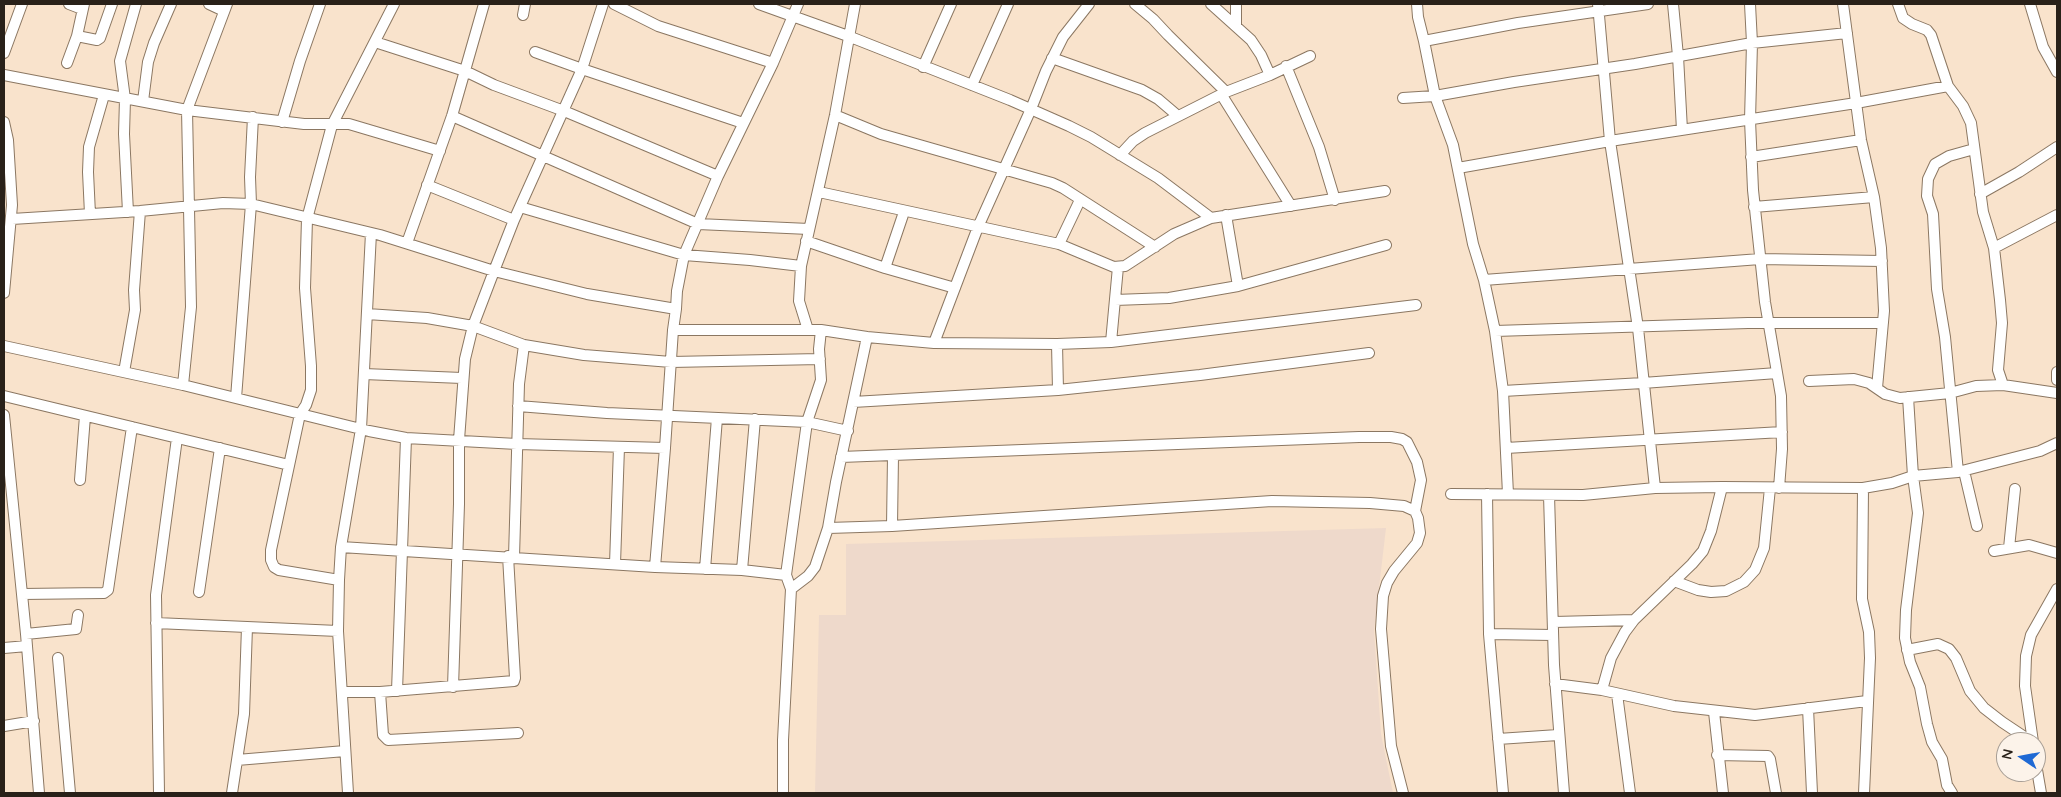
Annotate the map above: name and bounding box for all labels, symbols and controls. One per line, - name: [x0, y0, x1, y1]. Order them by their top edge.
- north arrow: [1996, 732, 2046, 782]
- text: N: [1997, 747, 2017, 761]

